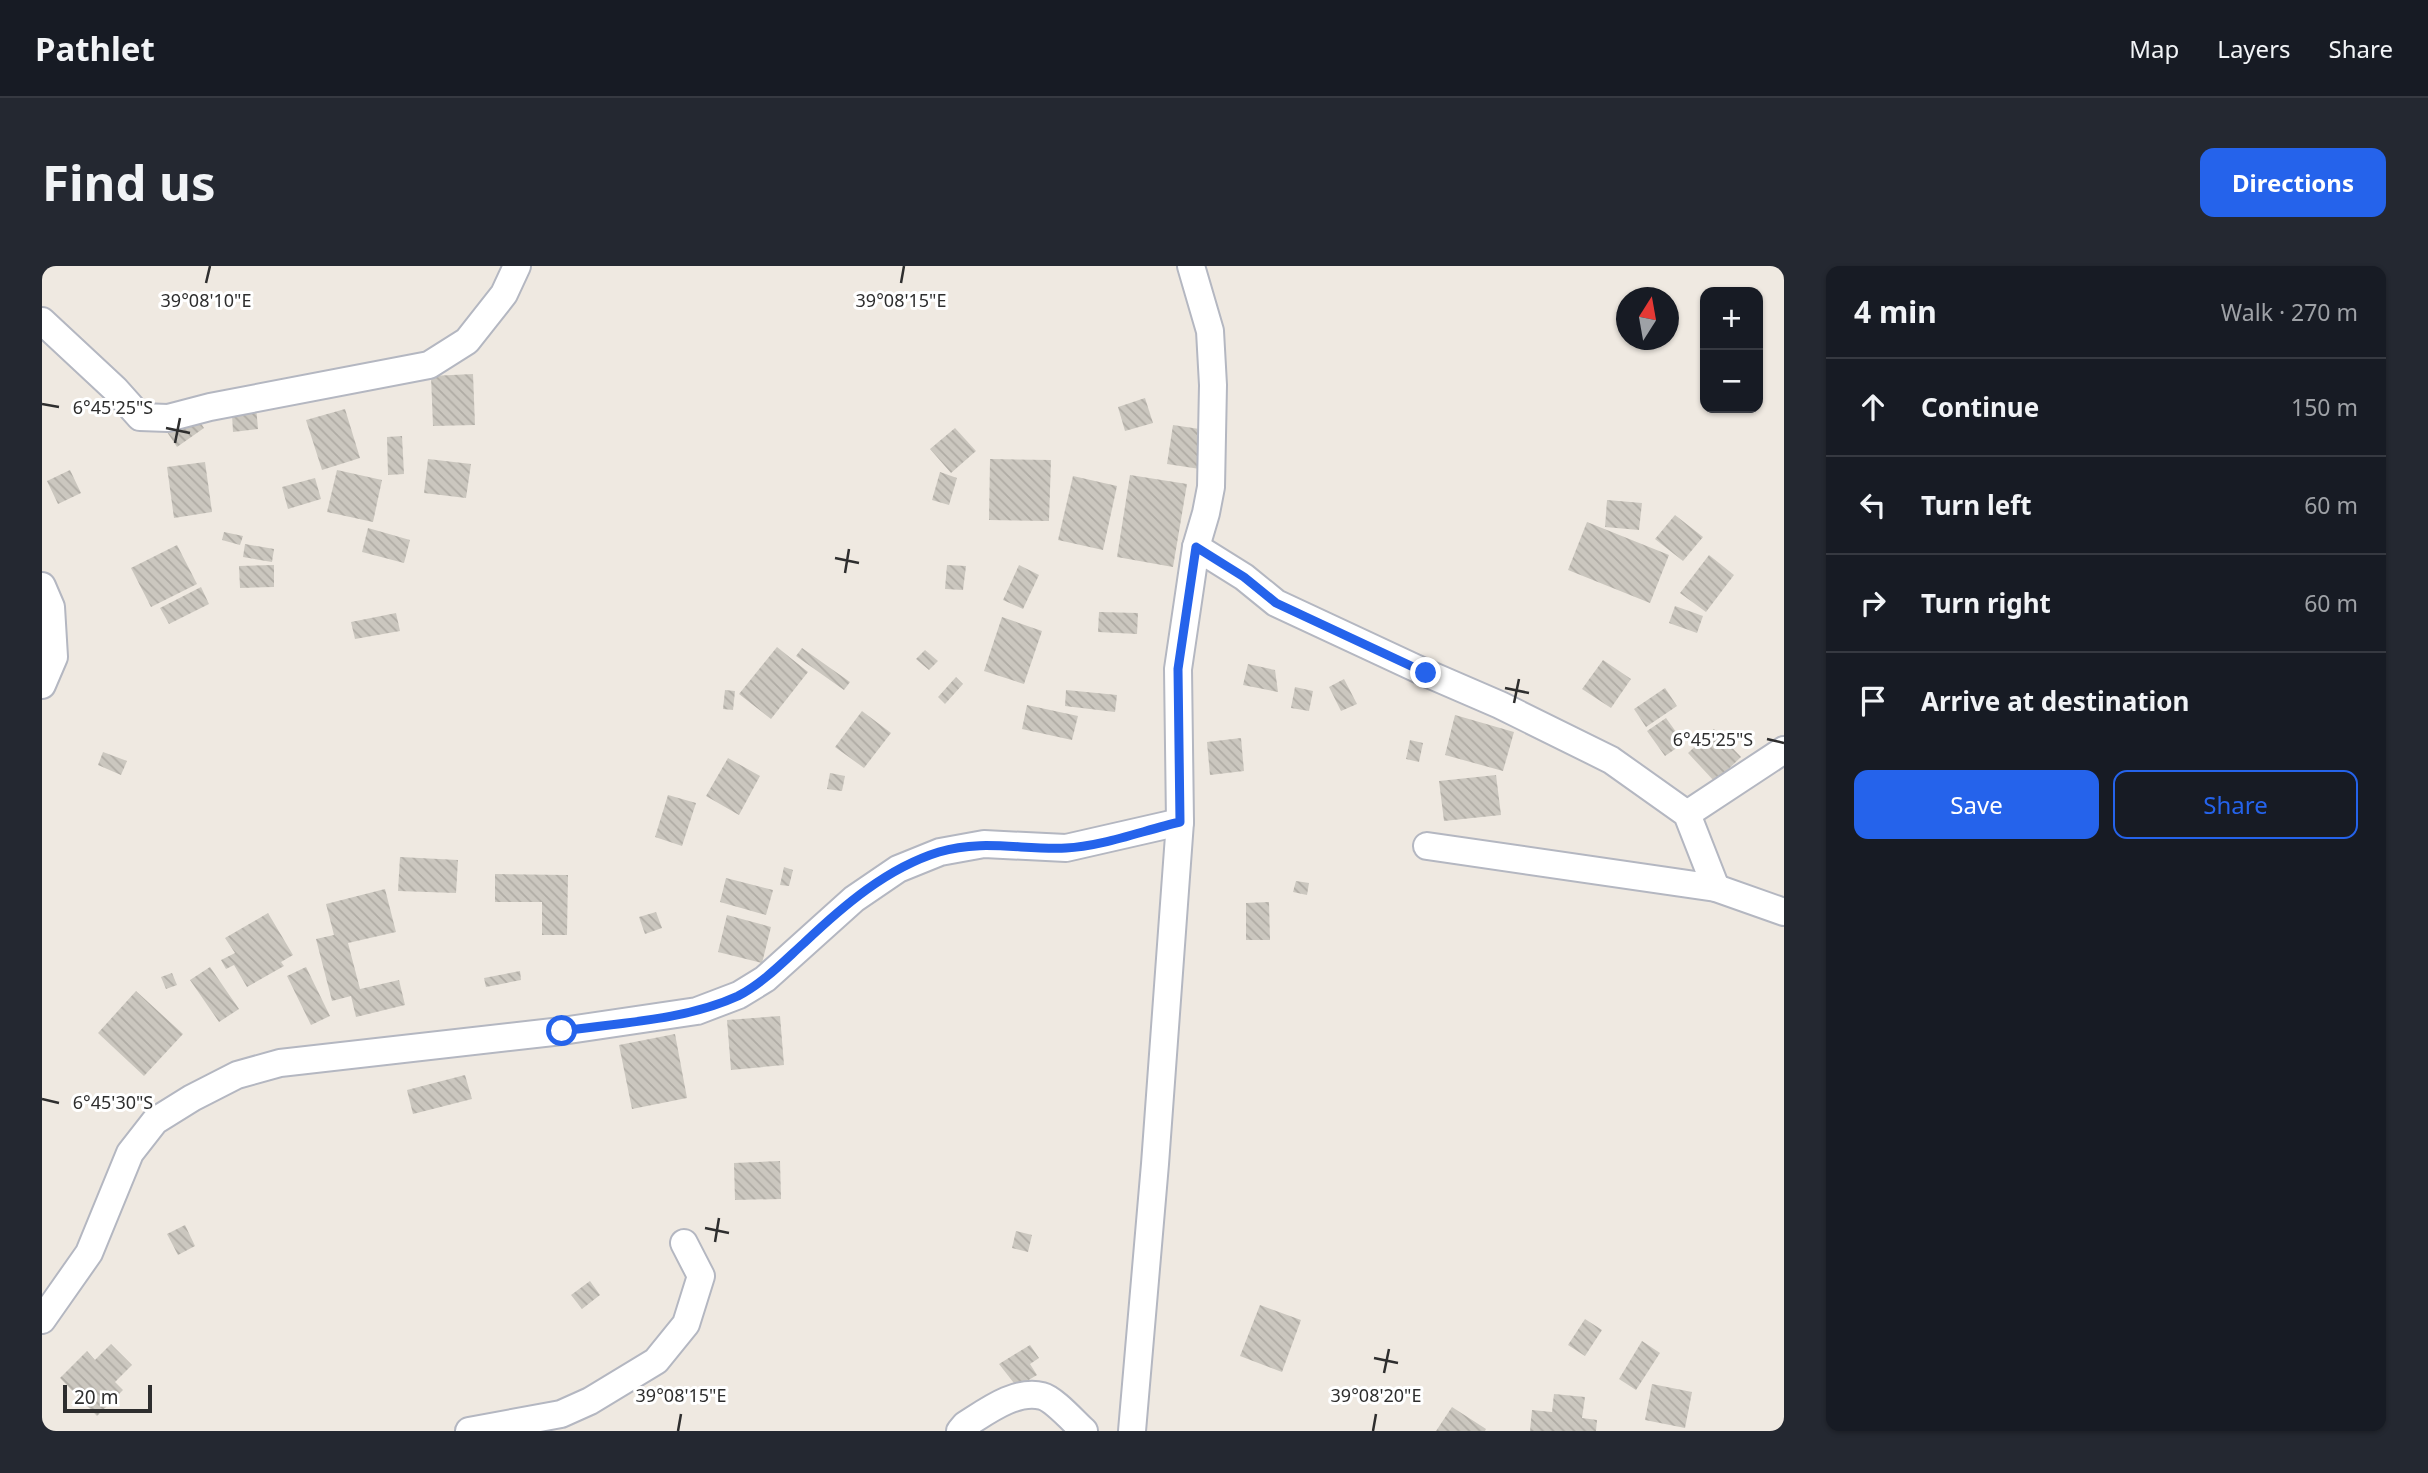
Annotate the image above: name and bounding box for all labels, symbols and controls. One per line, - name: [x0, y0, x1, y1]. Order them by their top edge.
- text: Pathlet: [35, 26, 155, 71]
- text: Map: [2129, 32, 2179, 65]
- text: Layers: [2217, 32, 2291, 65]
- text: Share: [2329, 32, 2393, 65]
- button: Directions: [2200, 148, 2386, 217]
- text: Find us: [42, 149, 216, 215]
- north arrow: [1616, 287, 1679, 350]
- map controls: [1700, 287, 1763, 413]
- button: +: [1700, 287, 1763, 350]
- text: 39°08'10"E: [161, 288, 251, 312]
- text: 39°08'15"E: [856, 288, 946, 312]
- text: 4 min: [1854, 291, 1937, 332]
- text: Walk · 270 m: [2221, 296, 2358, 328]
- button: −: [1700, 350, 1763, 413]
- icon: ahead: [1854, 388, 1892, 426]
- text: Continue: [1921, 389, 2039, 425]
- text: 150 m: [2291, 391, 2358, 423]
- text: 6°45'25"S: [73, 395, 153, 419]
- icon: left: [1854, 486, 1892, 524]
- text: Turn left: [1921, 487, 2032, 523]
- text: 60 m: [2304, 489, 2358, 521]
- icon: right: [1854, 584, 1892, 622]
- text: Turn right: [1921, 585, 2051, 621]
- text: 60 m: [2304, 587, 2358, 619]
- route end: [1410, 657, 1441, 688]
- icon: arrive: [1854, 682, 1892, 720]
- text: Arrive at destination: [1921, 683, 2190, 719]
- text: 6°45'25"S: [1673, 727, 1753, 751]
- button: Save: [1854, 770, 2099, 839]
- button: Share: [2113, 770, 2358, 839]
- route start: [546, 1015, 577, 1046]
- text: 6°45'30"S: [73, 1090, 153, 1114]
- scale bar: [63, 1382, 152, 1414]
- text: 39°08'15"E: [636, 1383, 726, 1407]
- text: 39°08'20"E: [1331, 1383, 1421, 1407]
- text: 20 m: [74, 1384, 118, 1410]

